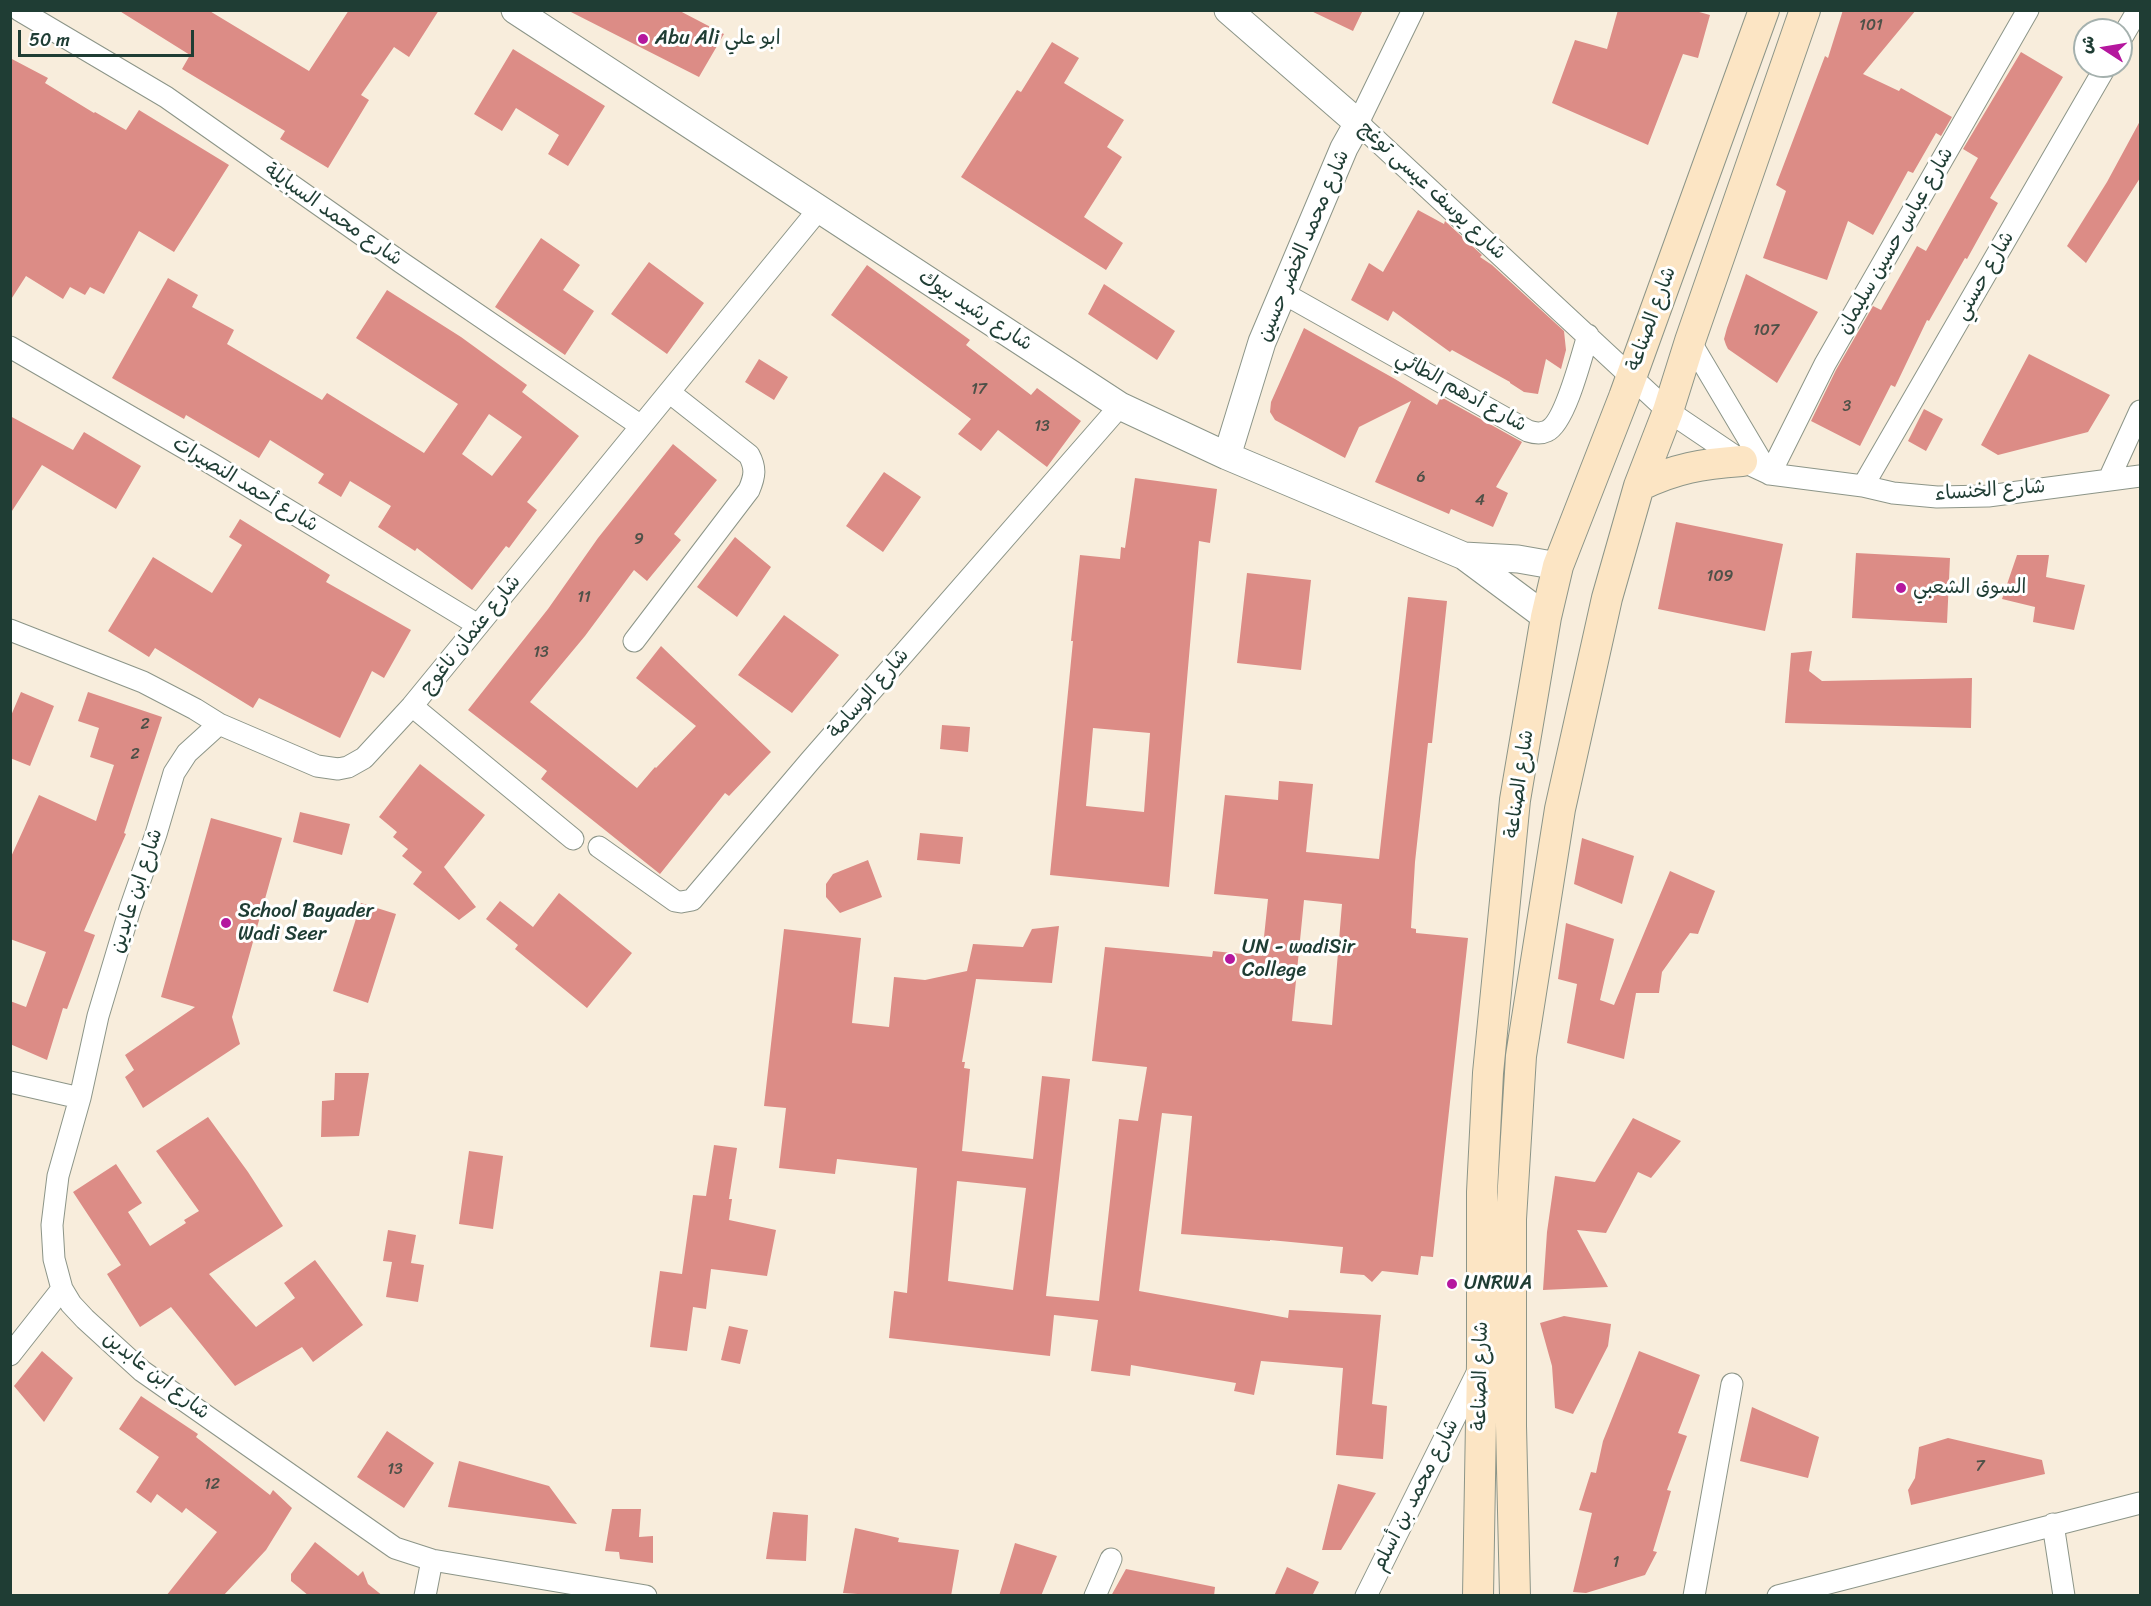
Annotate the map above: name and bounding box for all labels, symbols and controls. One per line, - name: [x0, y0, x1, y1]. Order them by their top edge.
- house number: 101: [1859, 16, 1883, 36]
- scale bar: [21, 18, 196, 56]
- north arrow: [2073, 18, 2133, 78]
- text: 50 m: [29, 24, 70, 56]
- place label: Abu Ali ابو علي: [655, 27, 781, 51]
- marker: Abu Ali ابو علي: [636, 32, 650, 46]
- text: ش: [2071, 33, 2103, 56]
- street label: شارع يوسف عيسى توغج: [1353, 117, 1511, 265]
- street label: شارع عباس حسين سليمان: [1833, 143, 1959, 339]
- street label: شارع محمد الخضر حسين: [1253, 147, 1355, 345]
- street label: شارع محمد السبايلة: [259, 158, 407, 272]
- street label: شارع حسني: [1950, 227, 2020, 325]
- street label: شارع الصناعة: [1622, 264, 1682, 374]
- street label: شارع رشيد بيوك: [913, 265, 1037, 357]
- house number: 107: [1753, 321, 1779, 341]
- street label: شارع أدهم الطائي: [1391, 346, 1531, 438]
- house number: 17: [971, 380, 987, 400]
- house number: 3: [1843, 397, 1851, 417]
- house number: 13: [1034, 417, 1050, 437]
- street label: شارع أحمد النصيرات: [168, 432, 322, 538]
- house number: 6: [1416, 468, 1426, 488]
- street label: شارع الخنساء: [1934, 475, 2046, 507]
- house number: 4: [1475, 491, 1485, 511]
- house number: 9: [634, 530, 644, 550]
- house number: 109: [1707, 567, 1733, 587]
- street label: شارع عثمان ناغوج: [416, 570, 526, 700]
- place label: السوق الشعبي: [1913, 576, 2026, 600]
- marker: السوق الشعبي: [1894, 581, 1908, 595]
- house number: 11: [577, 588, 591, 608]
- house number: 13: [533, 643, 549, 663]
- street label: شارع الوسامة: [823, 644, 915, 744]
- house number: 2: [140, 715, 150, 735]
- street label: شارع الصناعة: [1501, 728, 1539, 840]
- house number: 2: [130, 745, 140, 765]
- street label: شارع ابن عابدين: [106, 826, 168, 956]
- place label: School Bayader Wadi Seer: [238, 900, 374, 947]
- marker: School Bayader Wadi Seer: [219, 916, 233, 930]
- place label: UN - wadiSir College: [1242, 936, 1355, 983]
- marker: UN - wadiSir College: [1223, 952, 1237, 966]
- place label: UNRWA: [1464, 1272, 1532, 1296]
- marker: UNRWA: [1445, 1277, 1459, 1291]
- street label: شارع الصناعة: [1468, 1321, 1494, 1431]
- street label: شارع ابن عابدين: [98, 1327, 214, 1425]
- street label: شارع محمد بن أسلم: [1367, 1415, 1465, 1575]
- house number: 7: [1975, 1457, 1985, 1477]
- house number: 13: [387, 1460, 403, 1480]
- house number: 12: [204, 1475, 220, 1495]
- house number: 1: [1613, 1553, 1619, 1573]

